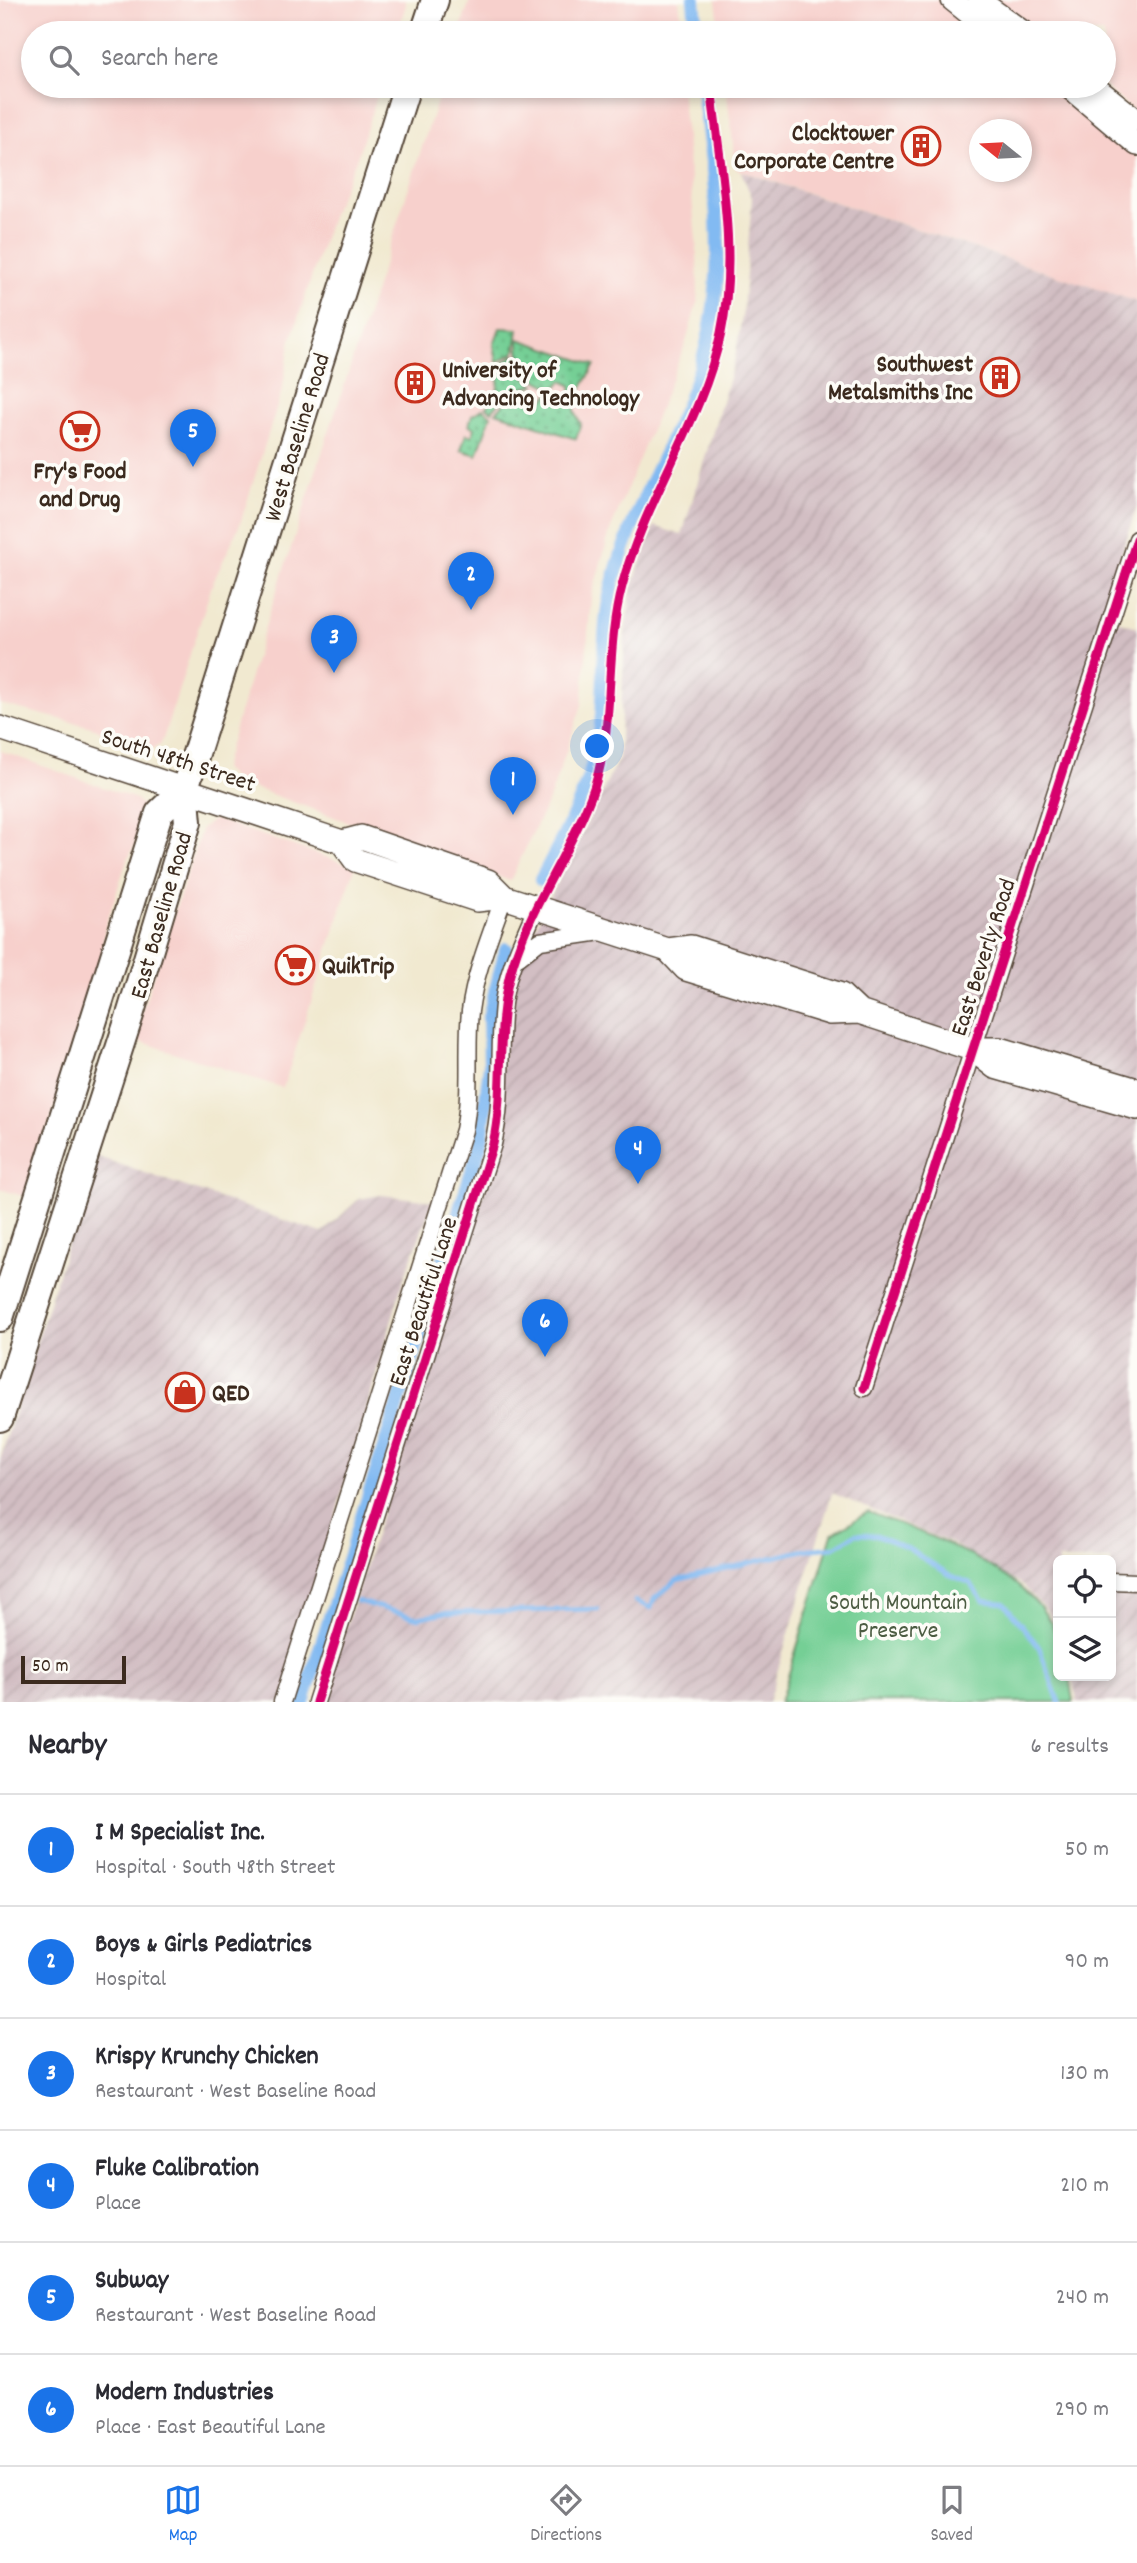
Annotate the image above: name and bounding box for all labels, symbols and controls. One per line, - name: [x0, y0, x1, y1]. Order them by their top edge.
- search box: [21, 21, 1116, 98]
- icon: search: [45, 41, 83, 79]
- text: Search here: [101, 41, 219, 78]
- place label: Clocktower Corporate Centre: [734, 118, 895, 180]
- north arrow: [969, 119, 1032, 182]
- building icon: Clocktower Corporate Centre: [900, 125, 942, 167]
- place label: Southwest Metalsmiths Inc: [828, 349, 973, 411]
- street label: West Baseline Road: [257, 350, 341, 526]
- place label: University of Advancing Technology: [442, 355, 640, 417]
- building icon: Southwest Metalsmiths Inc: [979, 356, 1021, 398]
- building icon: University of Advancing Technology: [394, 362, 436, 404]
- pin: 5: [170, 409, 216, 467]
- supermarket icon: Fry's Food and Drug: [59, 410, 101, 452]
- place label: Fry's Food and Drug: [34, 456, 126, 518]
- pin: 2: [448, 552, 494, 610]
- pin: 3: [311, 615, 357, 673]
- street label: South 48th Street: [97, 721, 260, 803]
- your location: [580, 729, 614, 763]
- pin: 1: [490, 757, 536, 815]
- street label: East Baseline Road: [123, 828, 203, 1003]
- street label: East Beverly Road: [943, 875, 1026, 1041]
- supermarket icon: QuikTrip: [274, 944, 316, 986]
- place label: QuikTrip: [322, 951, 395, 985]
- pin: 4: [615, 1126, 661, 1184]
- street label: East Beautiful Lane: [381, 1213, 468, 1391]
- pin: 6: [522, 1299, 568, 1357]
- shop icon: QED: [164, 1371, 206, 1413]
- place label: QED: [212, 1378, 250, 1412]
- map controls: [1053, 1555, 1116, 1681]
- button: locate: [1053, 1555, 1116, 1618]
- park label: South Mountain Preserve: [829, 1587, 967, 1649]
- button: layers: [1053, 1618, 1116, 1681]
- scale bar: [21, 1653, 126, 1685]
- text: 50 m: [32, 1654, 69, 1681]
- text: Nearby: [28, 1726, 106, 1769]
- text: 6 results: [1031, 1731, 1109, 1764]
- text: I M Specialist Inc.: [95, 1815, 265, 1852]
- text: 1: [48, 1834, 54, 1867]
- text: 50 m: [1065, 1834, 1109, 1867]
- text: Hospital · South 48th Street: [95, 1852, 336, 1885]
- text: Boys & Girls Pediatrics: [95, 1927, 312, 1964]
- text: 2: [46, 1946, 56, 1979]
- text: 90 m: [1065, 1946, 1109, 1979]
- text: Hospital: [95, 1964, 166, 1997]
- text: Krispy Krunchy Chicken: [95, 2039, 319, 2076]
- text: 3: [46, 2058, 56, 2091]
- text: 130 m: [1060, 2058, 1109, 2091]
- text: Restaurant · West Baseline Road: [95, 2076, 376, 2109]
- text: Fluke Calibration: [95, 2151, 259, 2188]
- text: 4: [46, 2170, 56, 2203]
- text: 210 m: [1060, 2170, 1109, 2203]
- text: Place: [95, 2188, 141, 2221]
- text: Subway: [95, 2263, 168, 2300]
- text: 5: [46, 2282, 56, 2315]
- text: 240 m: [1056, 2282, 1109, 2315]
- text: Restaurant · West Baseline Road: [95, 2300, 376, 2333]
- text: Modern Industries: [95, 2375, 274, 2412]
- text: 6: [45, 2394, 57, 2427]
- text: 290 m: [1055, 2394, 1109, 2427]
- text: Place · East Beautiful Lane: [95, 2412, 326, 2445]
- tab: Map: [164, 2481, 202, 2550]
- tab: Directions: [530, 2481, 602, 2550]
- tab: Saved: [930, 2481, 973, 2550]

